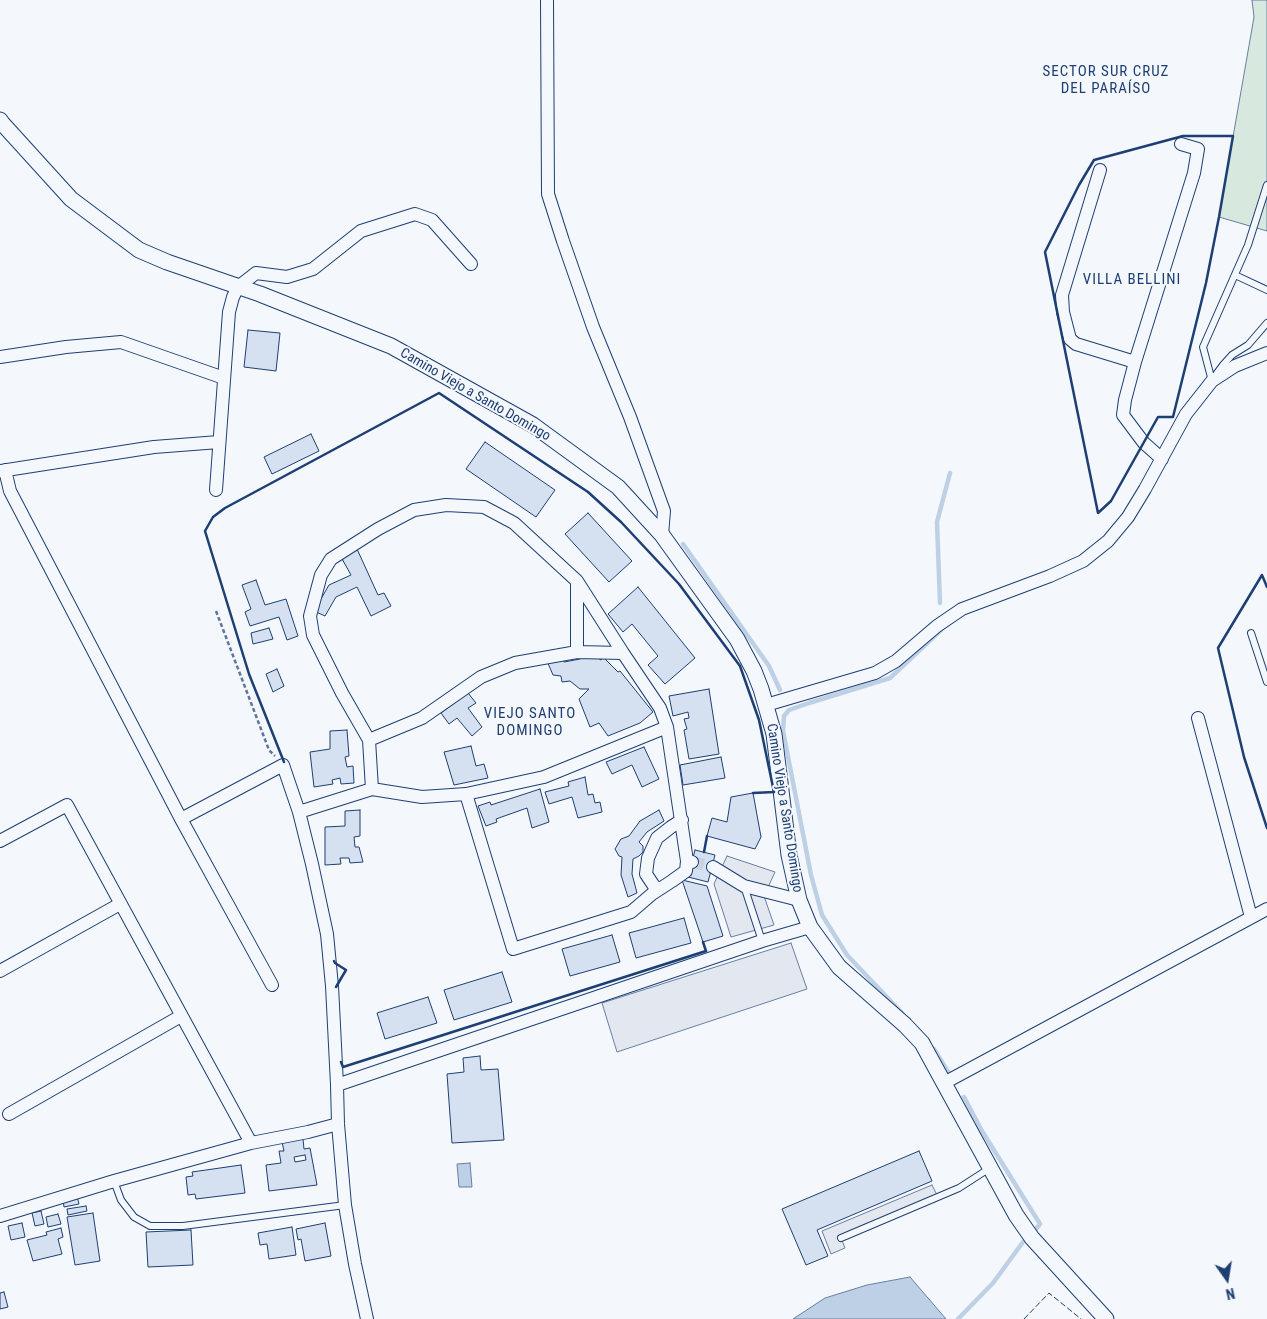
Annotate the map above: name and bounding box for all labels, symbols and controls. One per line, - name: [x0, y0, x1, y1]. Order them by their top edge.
- district label: SECTOR SUR CRUZ DEL PARAÍSO: [1041, 63, 1171, 98]
- district label: VILLA BELLINI: [1081, 271, 1183, 289]
- street label: Camino Viejo a Santo Domingo: [397, 345, 553, 445]
- district label: VIEJO SANTO DOMINGO: [482, 705, 578, 740]
- street label: Camino Viejo a Santo Domingo: [762, 722, 806, 894]
- north arrow: [1202, 1254, 1252, 1304]
- text: N: [1224, 1285, 1236, 1302]

